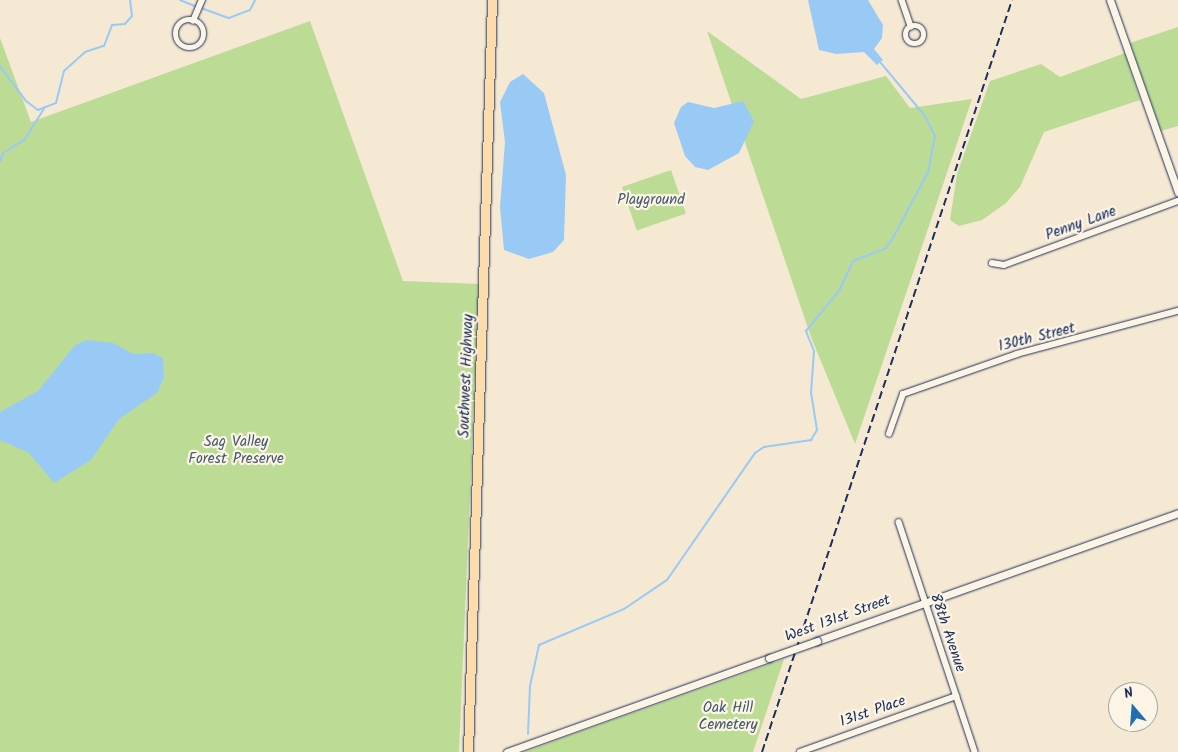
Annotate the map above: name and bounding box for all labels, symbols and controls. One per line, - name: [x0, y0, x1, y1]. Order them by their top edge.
- park label: Playground: [617, 192, 685, 210]
- street label: Penny Lane: [1043, 203, 1119, 245]
- street label: Southwest Highway: [456, 314, 478, 438]
- street label: 130th Street: [997, 320, 1077, 356]
- park label: Sag Valley Forest Preserve: [188, 433, 284, 468]
- street label: 88th Avenue: [925, 591, 969, 675]
- street label: West 131st Street: [783, 592, 893, 646]
- north arrow: [1108, 682, 1158, 732]
- text: N: [1121, 682, 1136, 706]
- street label: 131st Place: [838, 692, 908, 732]
- park label: Oak Hill Cemetery: [699, 699, 757, 734]

